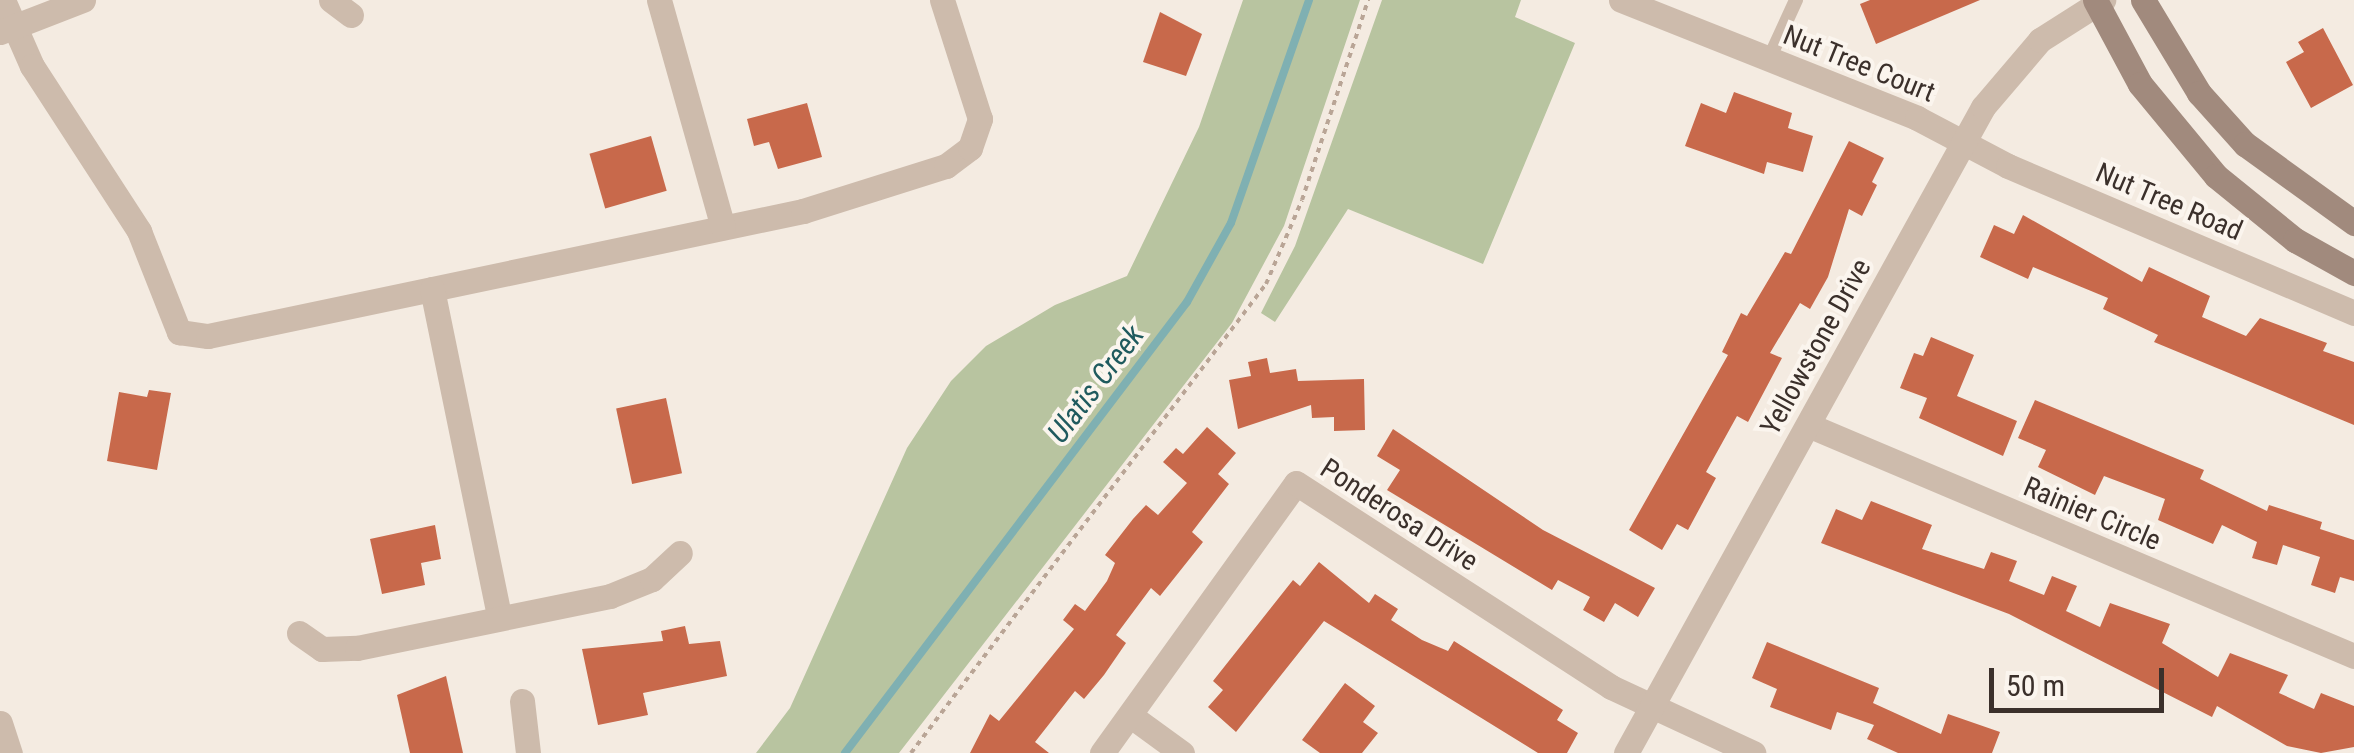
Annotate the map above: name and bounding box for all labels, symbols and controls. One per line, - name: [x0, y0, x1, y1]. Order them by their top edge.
- street label: Nut Tree Court: [1778, 18, 1940, 110]
- street label: Nut Tree Road: [2090, 156, 2248, 248]
- street label: Yellowstone Drive: [1754, 253, 1878, 441]
- water label: Ulatis Creek: [1040, 318, 1152, 450]
- street label: Ponderosa Drive: [1314, 452, 1484, 578]
- street label: Rainier Circle: [2018, 470, 2166, 558]
- scale bar: [1994, 648, 2169, 710]
- text: 50 m: [2006, 668, 2065, 703]

